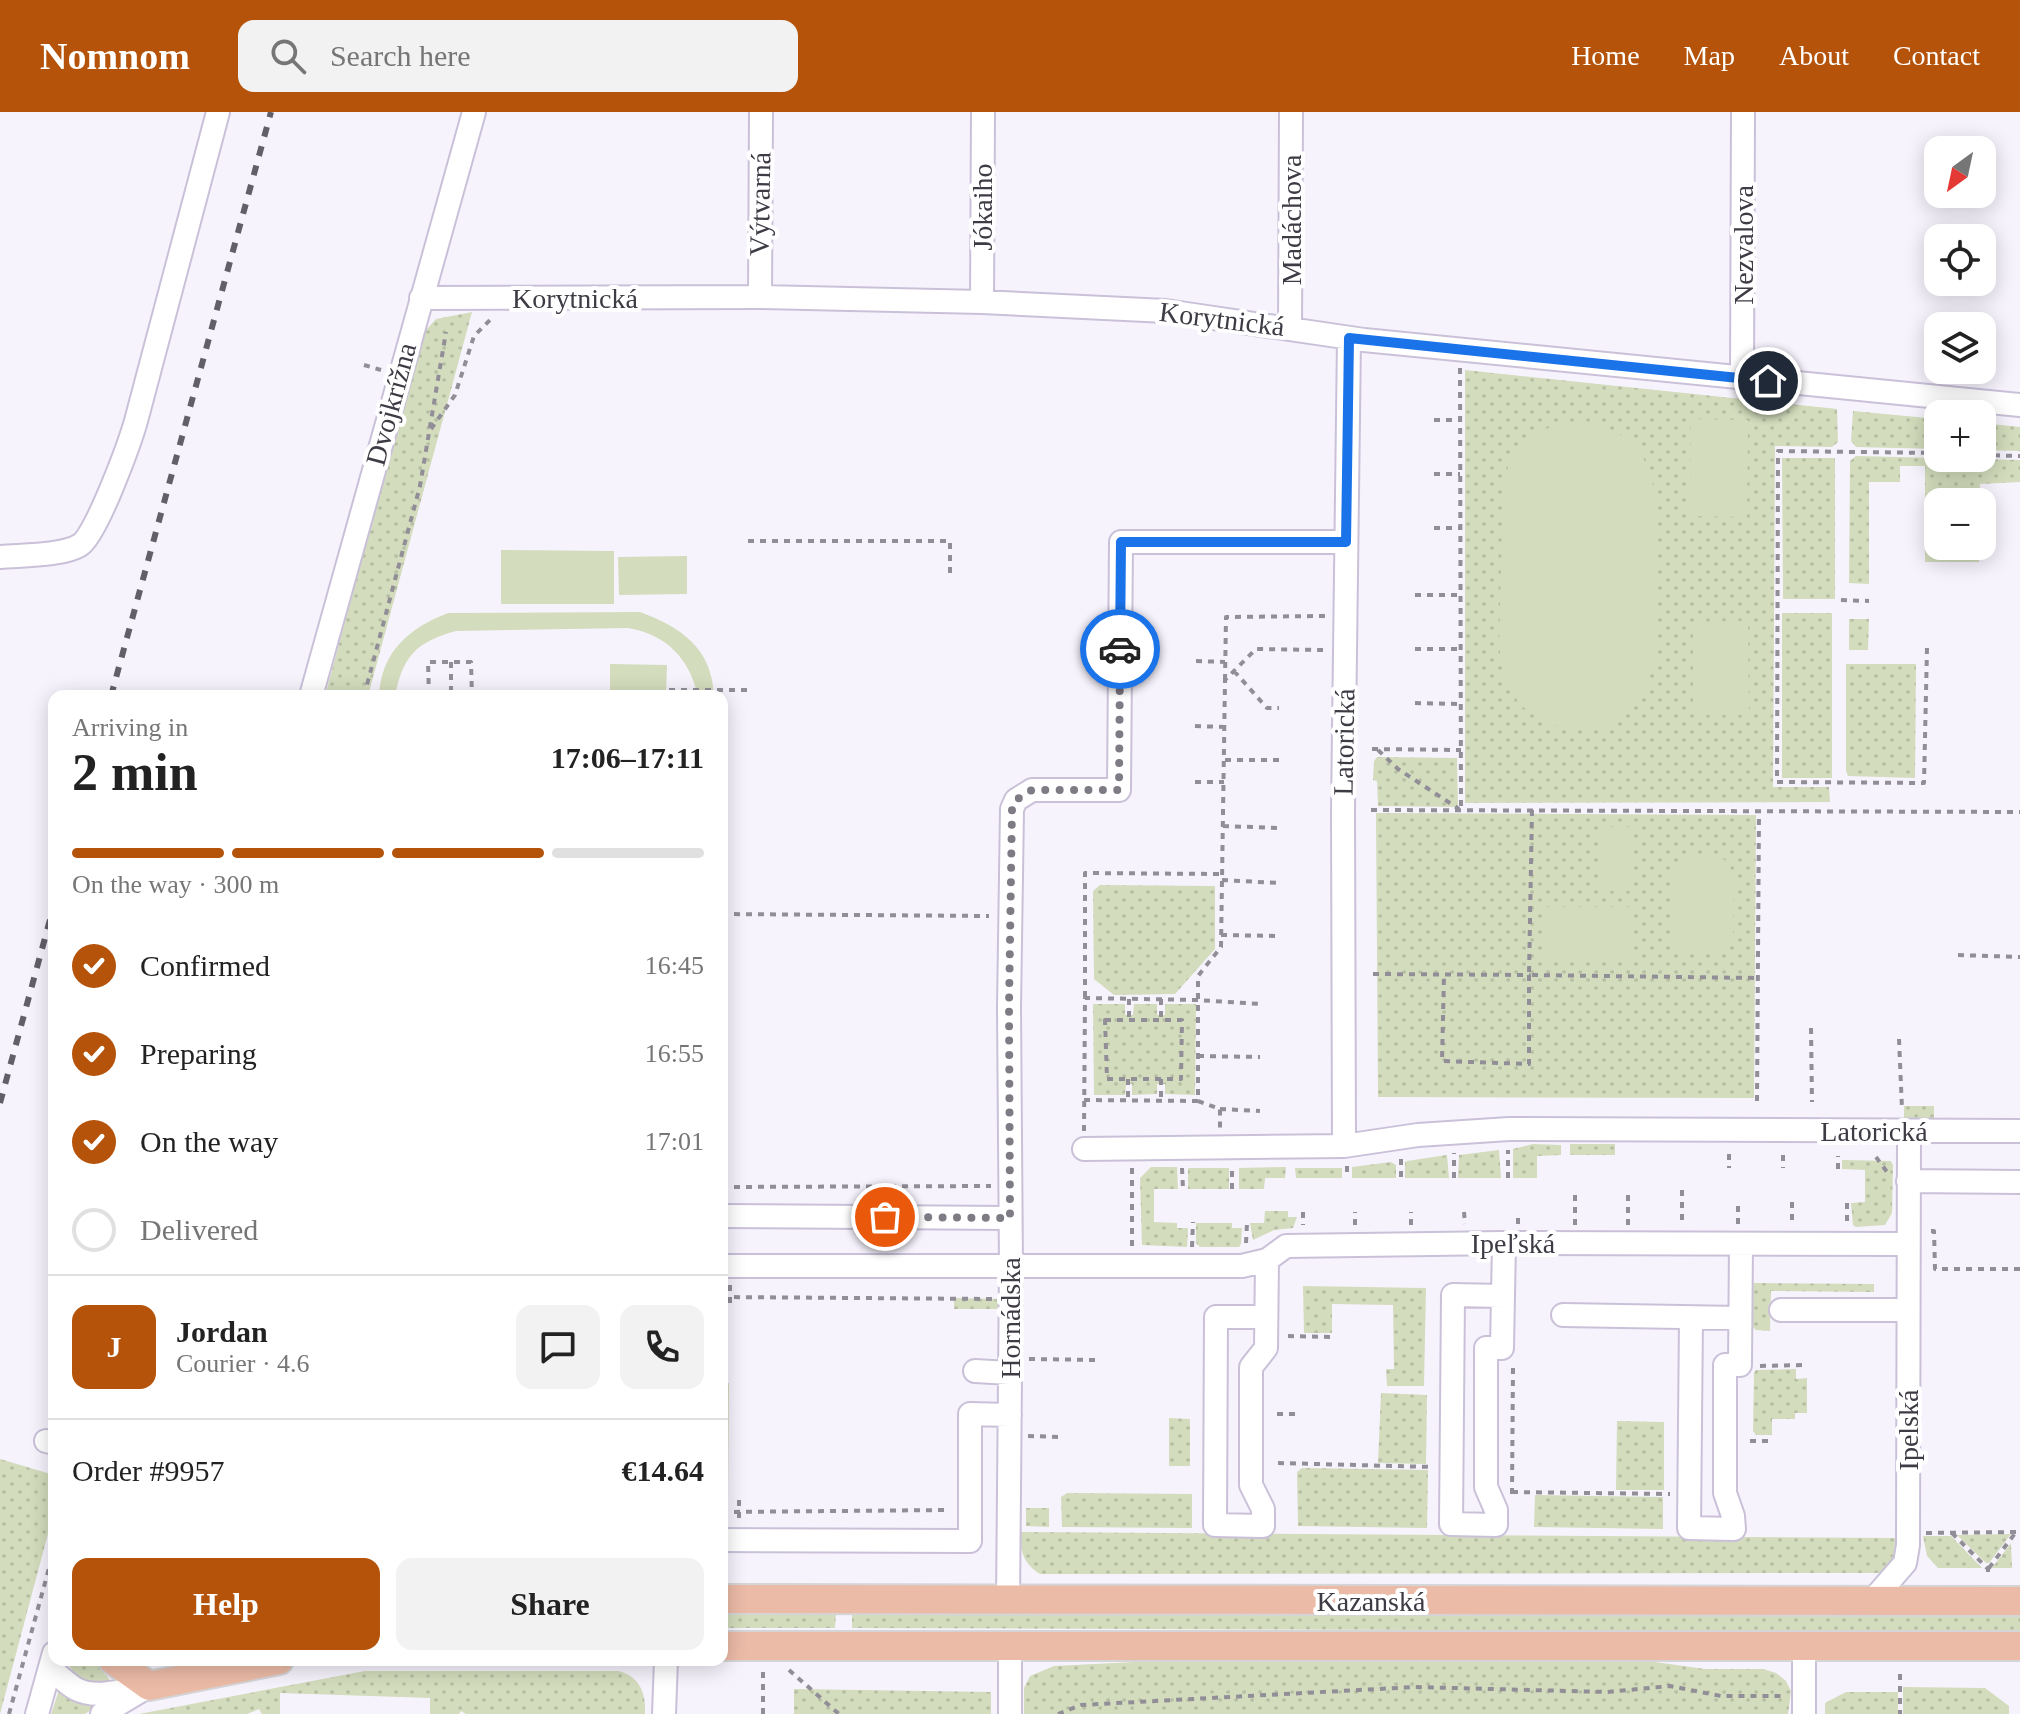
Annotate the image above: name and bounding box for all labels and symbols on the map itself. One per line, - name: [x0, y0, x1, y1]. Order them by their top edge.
- north arrow: [1924, 136, 1996, 208]
- street label: Výtvarná: [744, 151, 776, 256]
- street label: Madáchova: [1276, 154, 1307, 285]
- street label: Jókaiho: [967, 163, 998, 251]
- street label: Nezvalova: [1728, 185, 1759, 305]
- street label: Korytnická: [512, 283, 639, 314]
- street label: Korytnická: [1158, 296, 1287, 342]
- street label: Dvojkrížna: [360, 339, 422, 469]
- pin: [1734, 347, 1802, 415]
- courier: [1080, 609, 1160, 689]
- street label: Latorická: [1328, 688, 1360, 796]
- street label: Latorická: [1820, 1116, 1928, 1147]
- pin: [851, 1183, 919, 1251]
- street label: Ipeľská: [1471, 1228, 1556, 1259]
- street label: Hornádska: [995, 1257, 1026, 1379]
- street label: Ipelská: [1893, 1389, 1924, 1470]
- street label: Kazanská: [1317, 1586, 1426, 1617]

